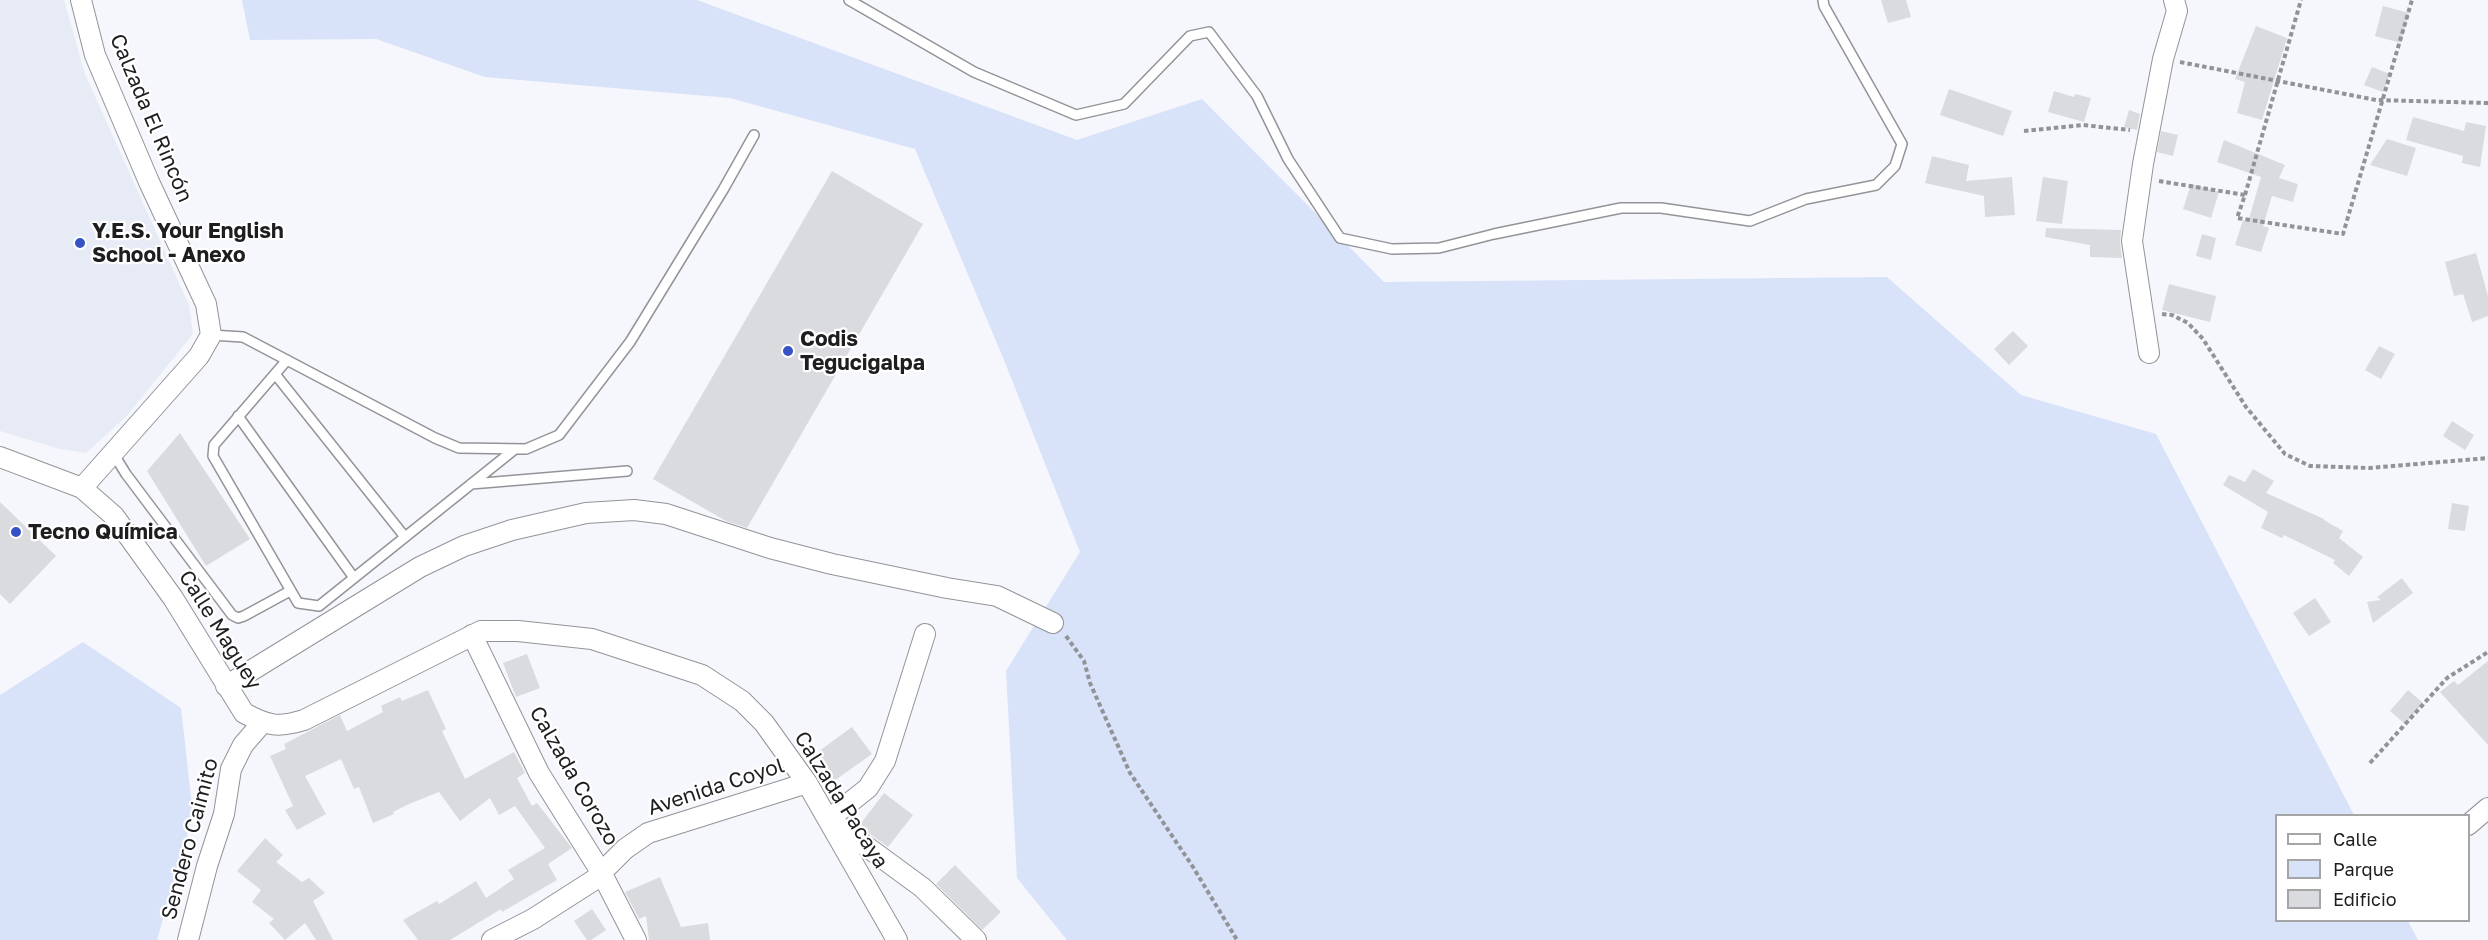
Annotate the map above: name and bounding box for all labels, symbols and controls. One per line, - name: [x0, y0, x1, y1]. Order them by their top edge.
- street label: Calzada El Rincón: [104, 30, 198, 206]
- place label: Y.E.S. Your English School - Anexo: [92, 218, 284, 268]
- marker: Y.E.S. Your English School - Anexo: [73, 236, 87, 250]
- place label: Codis Tegucigalpa: [800, 326, 925, 376]
- marker: Codis Tegucigalpa: [781, 344, 795, 358]
- place label: Tecno Química: [28, 519, 178, 545]
- marker: Tecno Química: [9, 525, 23, 539]
- street label: Calle Maguey: [173, 566, 267, 694]
- street label: Calzada Corozo: [524, 702, 624, 850]
- street label: Calzada Pacaya: [789, 727, 893, 873]
- street label: Avenida Coyol: [645, 753, 787, 821]
- street label: Sendero Caimito: [156, 755, 224, 923]
- legend: [2275, 814, 2470, 922]
- text: Calle: [2333, 828, 2377, 850]
- text: Parque: [2333, 858, 2394, 880]
- text: Edificio: [2333, 888, 2397, 910]

